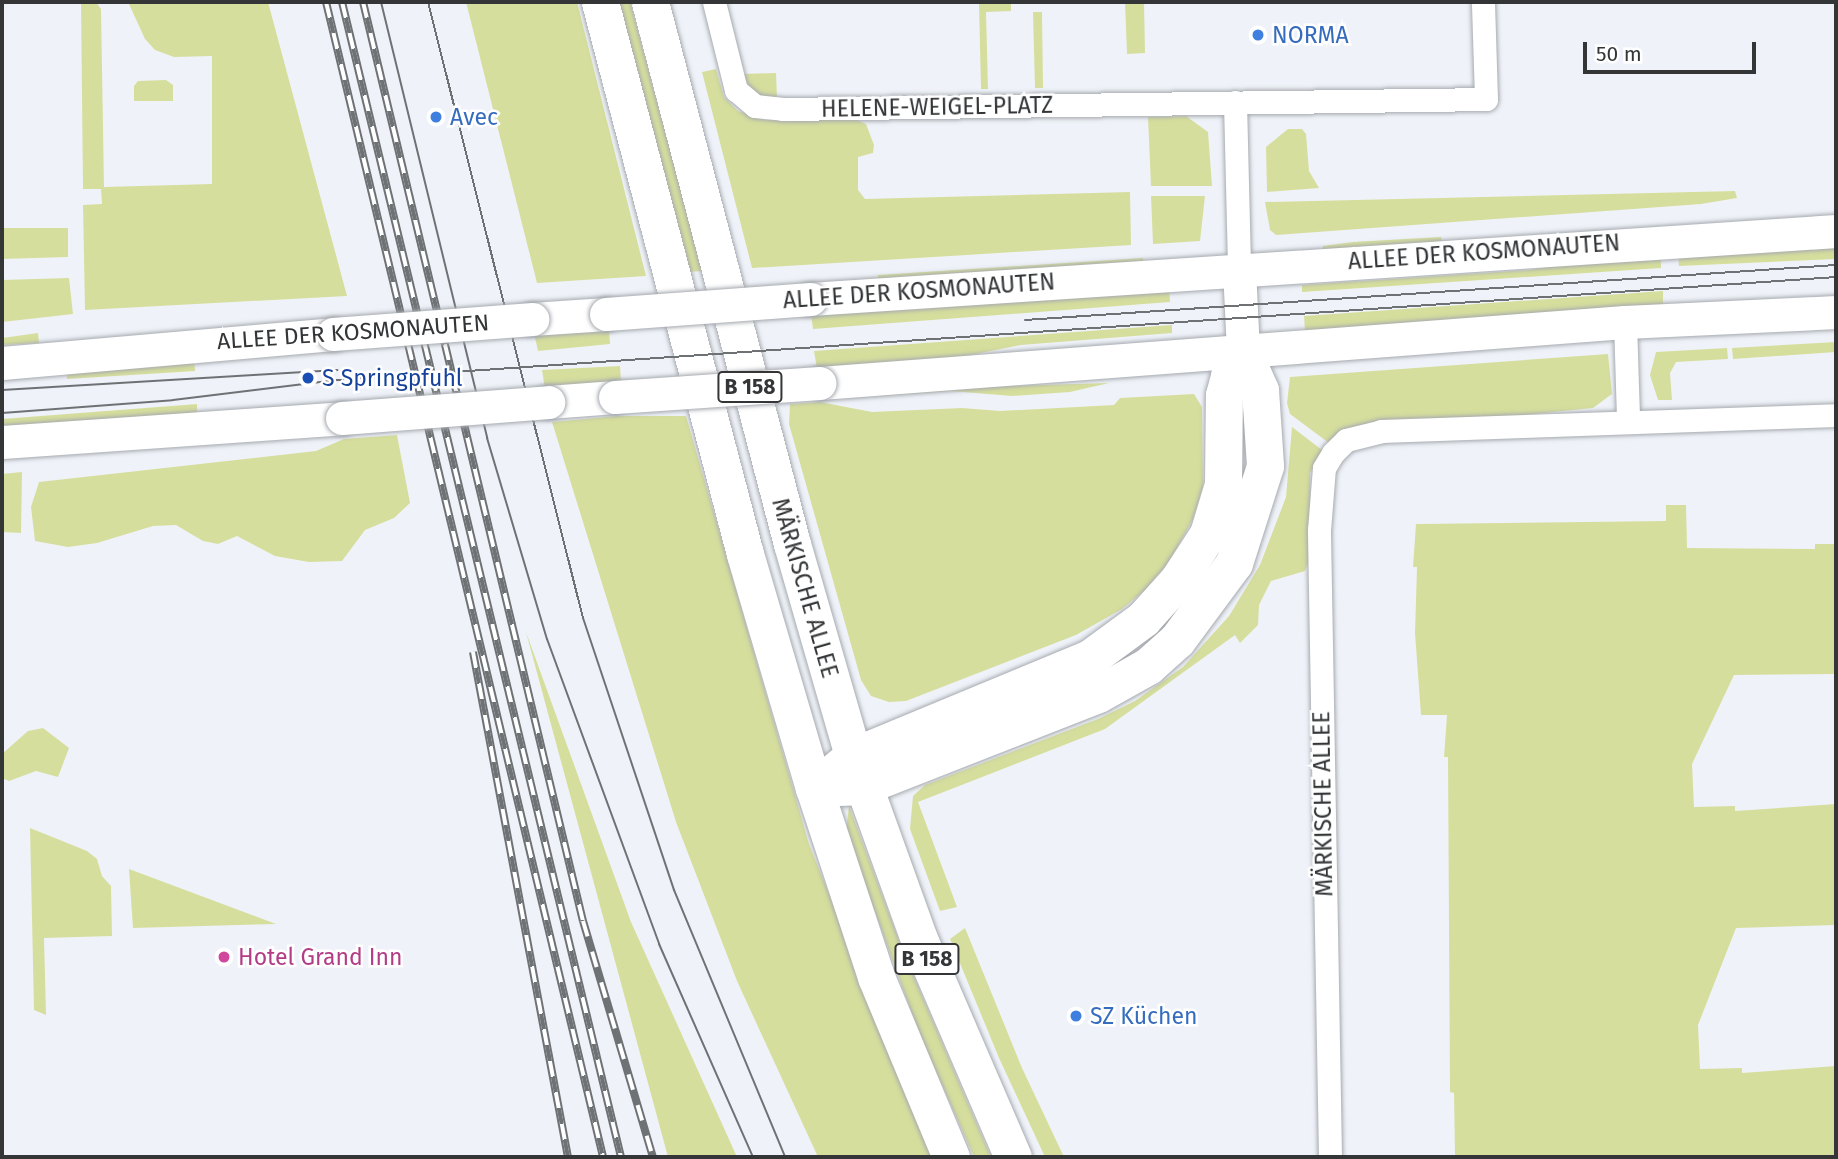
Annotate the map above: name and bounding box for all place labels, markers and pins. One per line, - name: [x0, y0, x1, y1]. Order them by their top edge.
- place label: NORMA: [1272, 21, 1349, 49]
- marker: NORMA: [1250, 27, 1266, 43]
- place label: Avec: [450, 103, 498, 131]
- marker: Avec: [428, 109, 444, 125]
- place label: S Springpfuhl: [322, 364, 463, 392]
- marker: S Springpfuhl: [300, 370, 316, 386]
- place label: Hotel Grand Inn: [238, 943, 403, 971]
- marker: Hotel Grand Inn: [216, 949, 232, 965]
- place label: SZ Küchen: [1090, 1002, 1198, 1030]
- marker: SZ Küchen: [1068, 1008, 1084, 1024]

